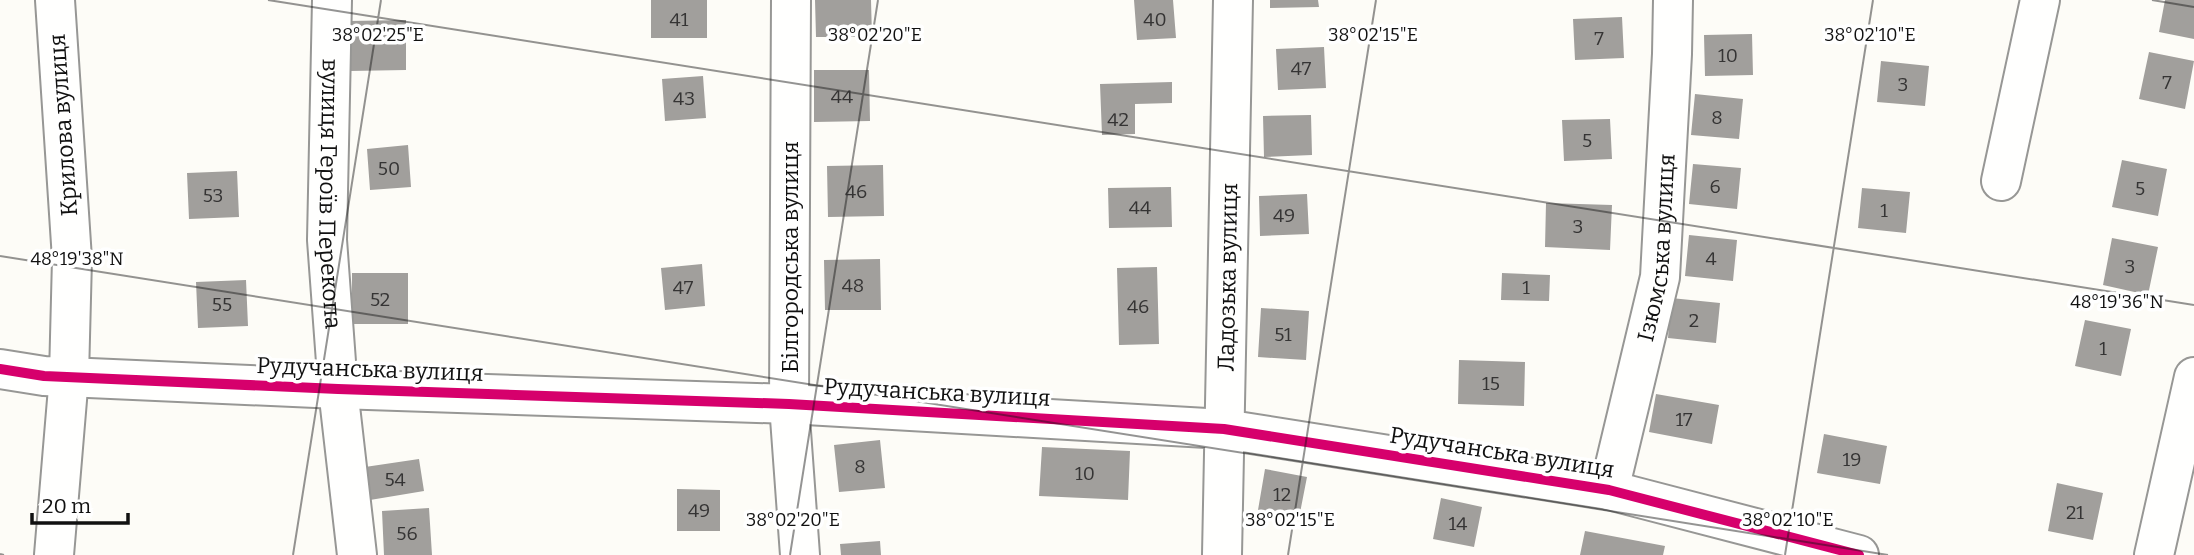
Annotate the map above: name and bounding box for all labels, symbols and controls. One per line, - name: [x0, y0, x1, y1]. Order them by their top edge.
- house number: 41: [670, 8, 689, 31]
- house number: 40: [1143, 8, 1167, 31]
- text: 38°02'25"E: [332, 24, 424, 46]
- text: 38°02'20"E: [828, 24, 922, 46]
- text: 38°02'15"E: [1328, 24, 1418, 46]
- text: 38°02'10"E: [1824, 24, 1916, 46]
- house number: 7: [1594, 27, 1604, 50]
- street label: Крилова вулиця: [43, 33, 83, 217]
- house number: 10: [1718, 44, 1738, 67]
- house number: 47: [1291, 57, 1312, 80]
- street label: вулиця Героїв Перекопа: [313, 58, 348, 330]
- house number: 7: [2162, 71, 2172, 94]
- house number: 3: [1898, 73, 1908, 96]
- house number: 44: [831, 85, 853, 108]
- house number: 43: [673, 87, 695, 110]
- house number: 8: [1711, 106, 1723, 129]
- house number: 42: [1107, 108, 1129, 131]
- house number: 5: [1582, 129, 1592, 152]
- street label: Білгородська вулиця: [776, 141, 804, 373]
- street label: Ізюмська вулиця: [1631, 153, 1681, 344]
- house number: 50: [378, 157, 400, 180]
- house number: 6: [1709, 175, 1721, 198]
- house number: 5: [2135, 177, 2145, 200]
- house number: 46: [845, 180, 867, 203]
- street label: Ладозька вулиця: [1212, 182, 1243, 372]
- house number: 53: [203, 184, 223, 207]
- house number: 44: [1129, 196, 1151, 219]
- house number: 1: [1880, 199, 1888, 222]
- house number: 49: [1273, 204, 1295, 227]
- house number: 3: [1573, 215, 1583, 238]
- house number: 4: [1705, 247, 1717, 270]
- text: 48°19'38"N: [30, 248, 124, 270]
- house number: 3: [2125, 255, 2135, 278]
- house number: 48: [842, 274, 864, 297]
- house number: 47: [673, 276, 694, 299]
- house number: 1: [1522, 276, 1530, 299]
- house number: 52: [370, 288, 390, 311]
- text: 48°19'36"N: [2070, 291, 2164, 313]
- house number: 55: [212, 293, 232, 316]
- house number: 46: [1127, 295, 1149, 318]
- house number: 2: [1689, 309, 1699, 332]
- house number: 51: [1274, 323, 1292, 346]
- house number: 1: [2099, 337, 2107, 360]
- street label: Рудучанська вулиця: [256, 351, 484, 387]
- street label: Рудучанська вулиця: [823, 372, 1051, 412]
- house number: 15: [1482, 372, 1500, 395]
- house number: 17: [1675, 408, 1693, 431]
- street label: Рудучанська вулиця: [1388, 420, 1616, 484]
- house number: 19: [1843, 448, 1861, 471]
- house number: 8: [854, 455, 866, 478]
- house number: 10: [1075, 462, 1095, 485]
- house number: 54: [384, 468, 406, 491]
- scale bar: [32, 482, 128, 526]
- house number: 12: [1273, 483, 1291, 506]
- text: 20 m: [42, 493, 91, 519]
- house number: 49: [688, 499, 710, 522]
- house number: 21: [2066, 501, 2084, 524]
- text: 38°02'20"E: [746, 509, 840, 531]
- text: 38°02'15"E: [1245, 509, 1335, 531]
- text: 38°02'10"E: [1742, 509, 1834, 531]
- house number: 14: [1449, 512, 1467, 535]
- house number: 56: [396, 522, 418, 545]

